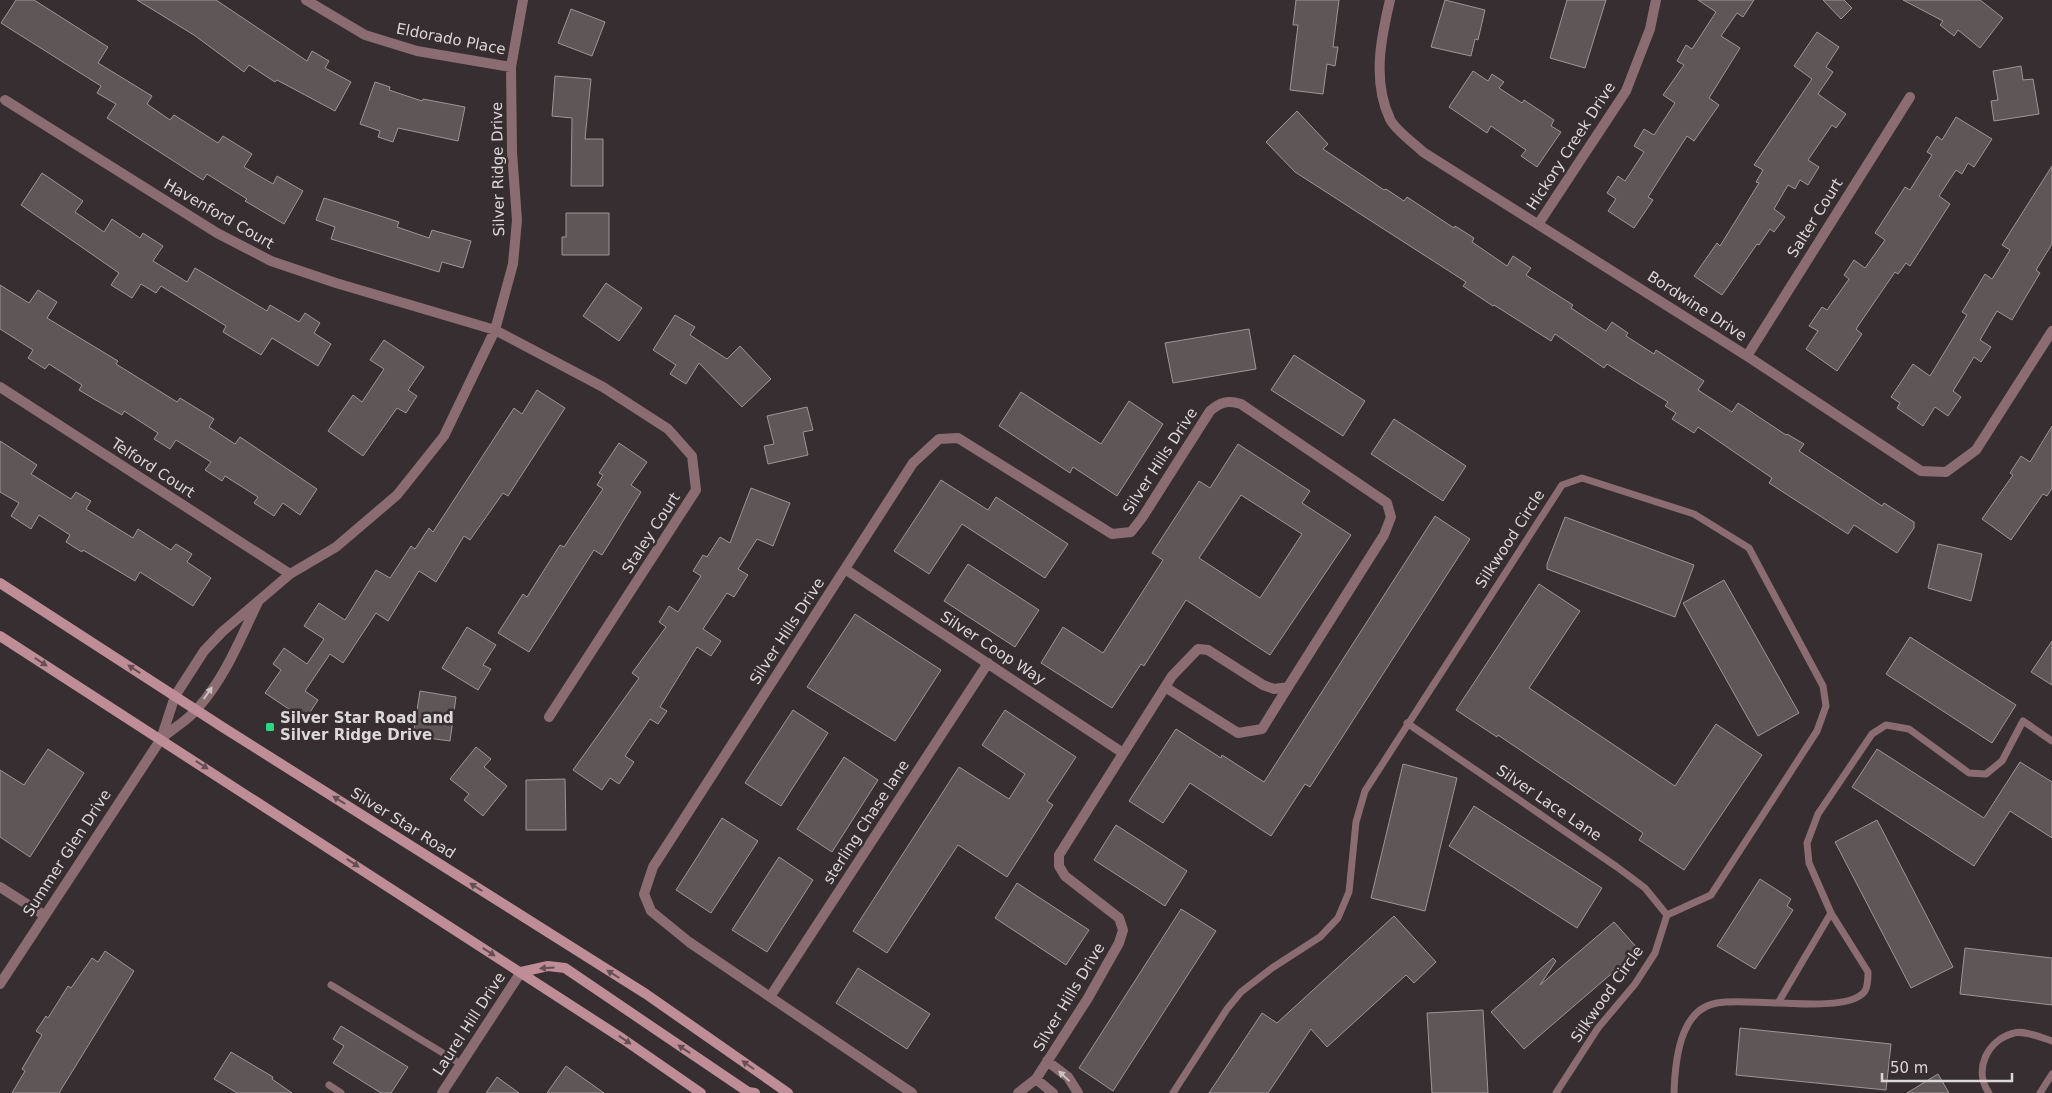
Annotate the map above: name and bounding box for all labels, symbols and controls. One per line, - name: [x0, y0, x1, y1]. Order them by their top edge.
- street label: Eldorado Place: [395, 20, 507, 58]
- street label: Hickory Creek Drive: [1523, 79, 1619, 213]
- street label: Silver Ridge Drive: [488, 102, 508, 236]
- street label: Havenford Court: [161, 175, 277, 253]
- street label: Salter Court: [1783, 175, 1847, 261]
- street label: Bordwine Drive: [1644, 267, 1750, 345]
- street label: Silver Hills Drive: [1119, 404, 1201, 518]
- street label: Telford Court: [107, 434, 198, 502]
- street label: Silkwood Circle: [1472, 486, 1548, 592]
- street label: Staley Court: [618, 489, 684, 577]
- street label: Silver Hills Drive: [746, 574, 828, 688]
- street label: Silver Coop Way: [937, 607, 1049, 689]
- one-way arrow: [34, 657, 48, 667]
- one-way arrow: [127, 665, 140, 674]
- one-way arrow: [203, 686, 213, 700]
- place label: Silver Star Road and Silver Ridge Drive: [280, 709, 454, 744]
- marker: Silver Star Road and Silver Ridge Drive: [264, 721, 276, 733]
- street label: sterling Chase lane: [819, 757, 913, 887]
- one-way arrow: [195, 760, 208, 770]
- street label: Silver Lace Lane: [1493, 761, 1605, 845]
- street label: Silver Star Road: [347, 784, 459, 862]
- street label: Summer Glen Drive: [19, 786, 115, 920]
- one-way arrow: [332, 796, 345, 805]
- one-way arrow: [346, 858, 359, 868]
- one-way arrow: [469, 882, 483, 892]
- street label: Silver Hills Drive: [1030, 940, 1108, 1054]
- street label: Silkwood Circle: [1567, 942, 1647, 1046]
- one-way arrow: [482, 947, 495, 956]
- one-way arrow: [538, 964, 554, 972]
- street label: Laurel Hill Drive: [429, 969, 509, 1079]
- one-way arrow: [607, 969, 620, 978]
- one-way arrow: [618, 1035, 632, 1045]
- one-way arrow: [678, 1044, 691, 1054]
- scale bar: [1882, 1050, 2012, 1082]
- text: 50 m: [1890, 1059, 1928, 1077]
- one-way arrow: [741, 1060, 755, 1070]
- one-way arrow: [1059, 1070, 1071, 1082]

